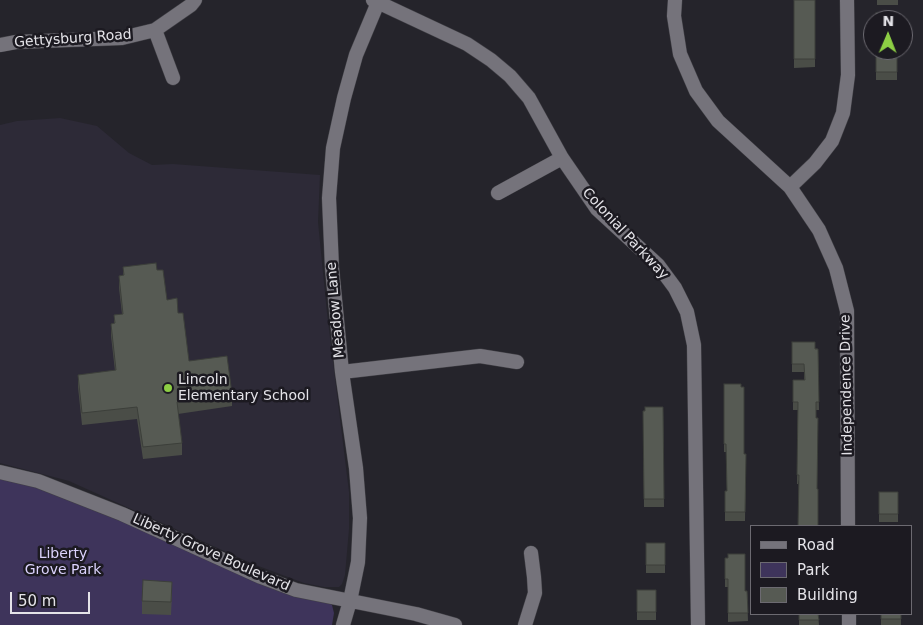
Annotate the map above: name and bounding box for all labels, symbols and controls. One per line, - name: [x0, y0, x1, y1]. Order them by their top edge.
- north arrow: [863, 10, 913, 60]
- text: N: [882, 13, 894, 29]
- street label: Gettysburg Road: [14, 27, 132, 51]
- street label: Colonial Parkway: [578, 185, 672, 283]
- street label: Meadow Lane: [323, 261, 349, 359]
- street label: Independence Drive: [837, 314, 857, 456]
- place label: Lincoln Elementary School: [178, 372, 310, 404]
- marker: Lincoln Elementary School: [162, 382, 174, 394]
- street label: Liberty Grove Boulevard: [130, 511, 292, 595]
- legend: [750, 525, 913, 615]
- text: Road: [797, 536, 835, 554]
- park label: Liberty Grove Park: [25, 546, 101, 578]
- text: Park: [797, 561, 829, 579]
- scale bar: [12, 582, 92, 614]
- text: Building: [797, 586, 858, 604]
- text: 50 m: [18, 592, 56, 610]

